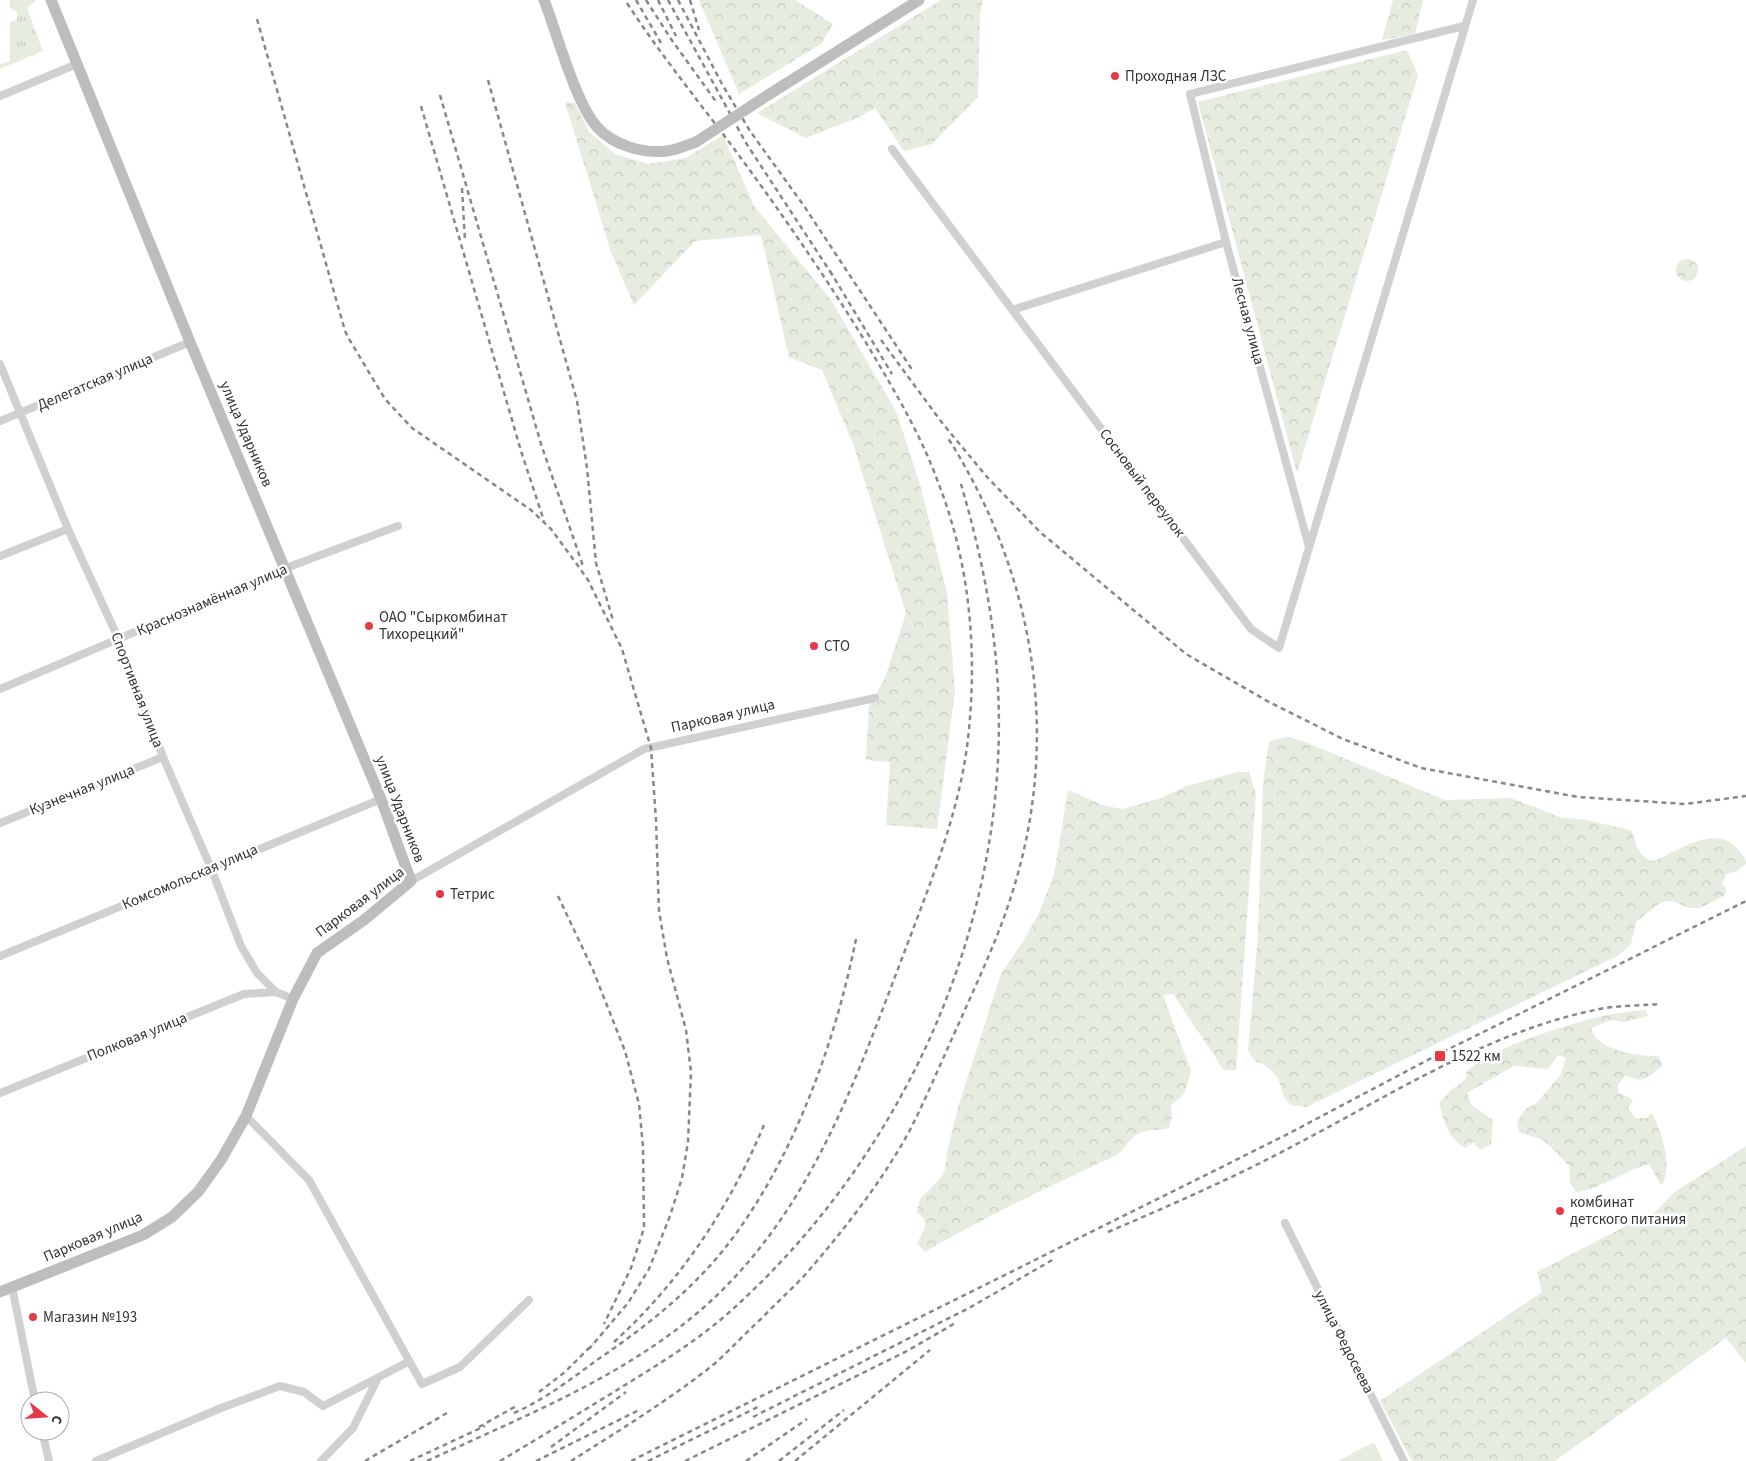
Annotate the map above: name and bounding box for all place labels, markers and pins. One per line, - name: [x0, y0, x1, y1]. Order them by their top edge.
- place label: Проходная ЛЗС: [1125, 66, 1227, 87]
- marker: Проходная ЛЗС: [1109, 70, 1121, 82]
- place label: ОАО "Сыркомбинат Тихорецкий": [379, 607, 507, 645]
- marker: ОАО "Сыркомбинат Тихорецкий": [363, 620, 375, 632]
- place label: СТО: [824, 636, 850, 657]
- marker: СТО: [808, 640, 820, 652]
- place label: Тетрис: [450, 884, 495, 905]
- marker: Тетрис: [434, 888, 446, 900]
- place label: 1522 км: [1451, 1046, 1501, 1067]
- marker: 1522 км: [1433, 1049, 1447, 1063]
- place label: комбинат детского питания: [1570, 1192, 1686, 1230]
- marker: комбинат детского питания: [1554, 1205, 1566, 1217]
- place label: Магазин №193: [43, 1307, 137, 1328]
- marker: Магазин №193: [27, 1311, 39, 1323]

